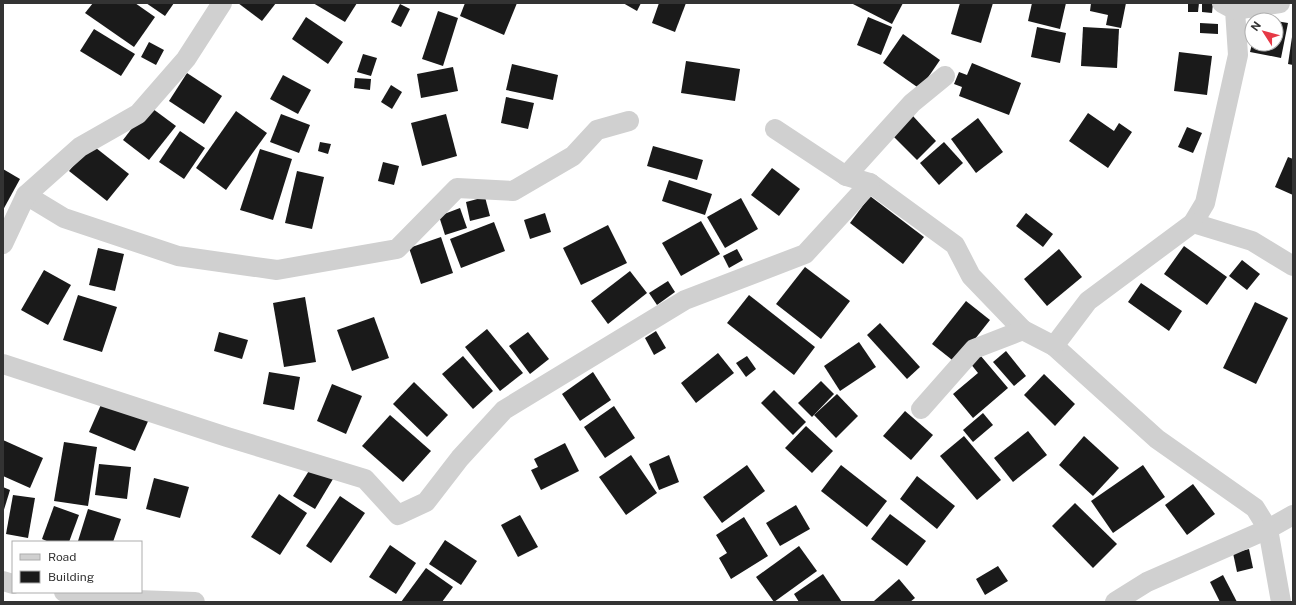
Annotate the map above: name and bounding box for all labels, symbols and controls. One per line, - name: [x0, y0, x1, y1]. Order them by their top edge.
- north arrow: [1244, 12, 1284, 52]
- text: N: [1249, 19, 1263, 33]
- legend: [12, 541, 142, 593]
- text: Road: [48, 550, 76, 564]
- text: Building: [48, 570, 94, 584]

